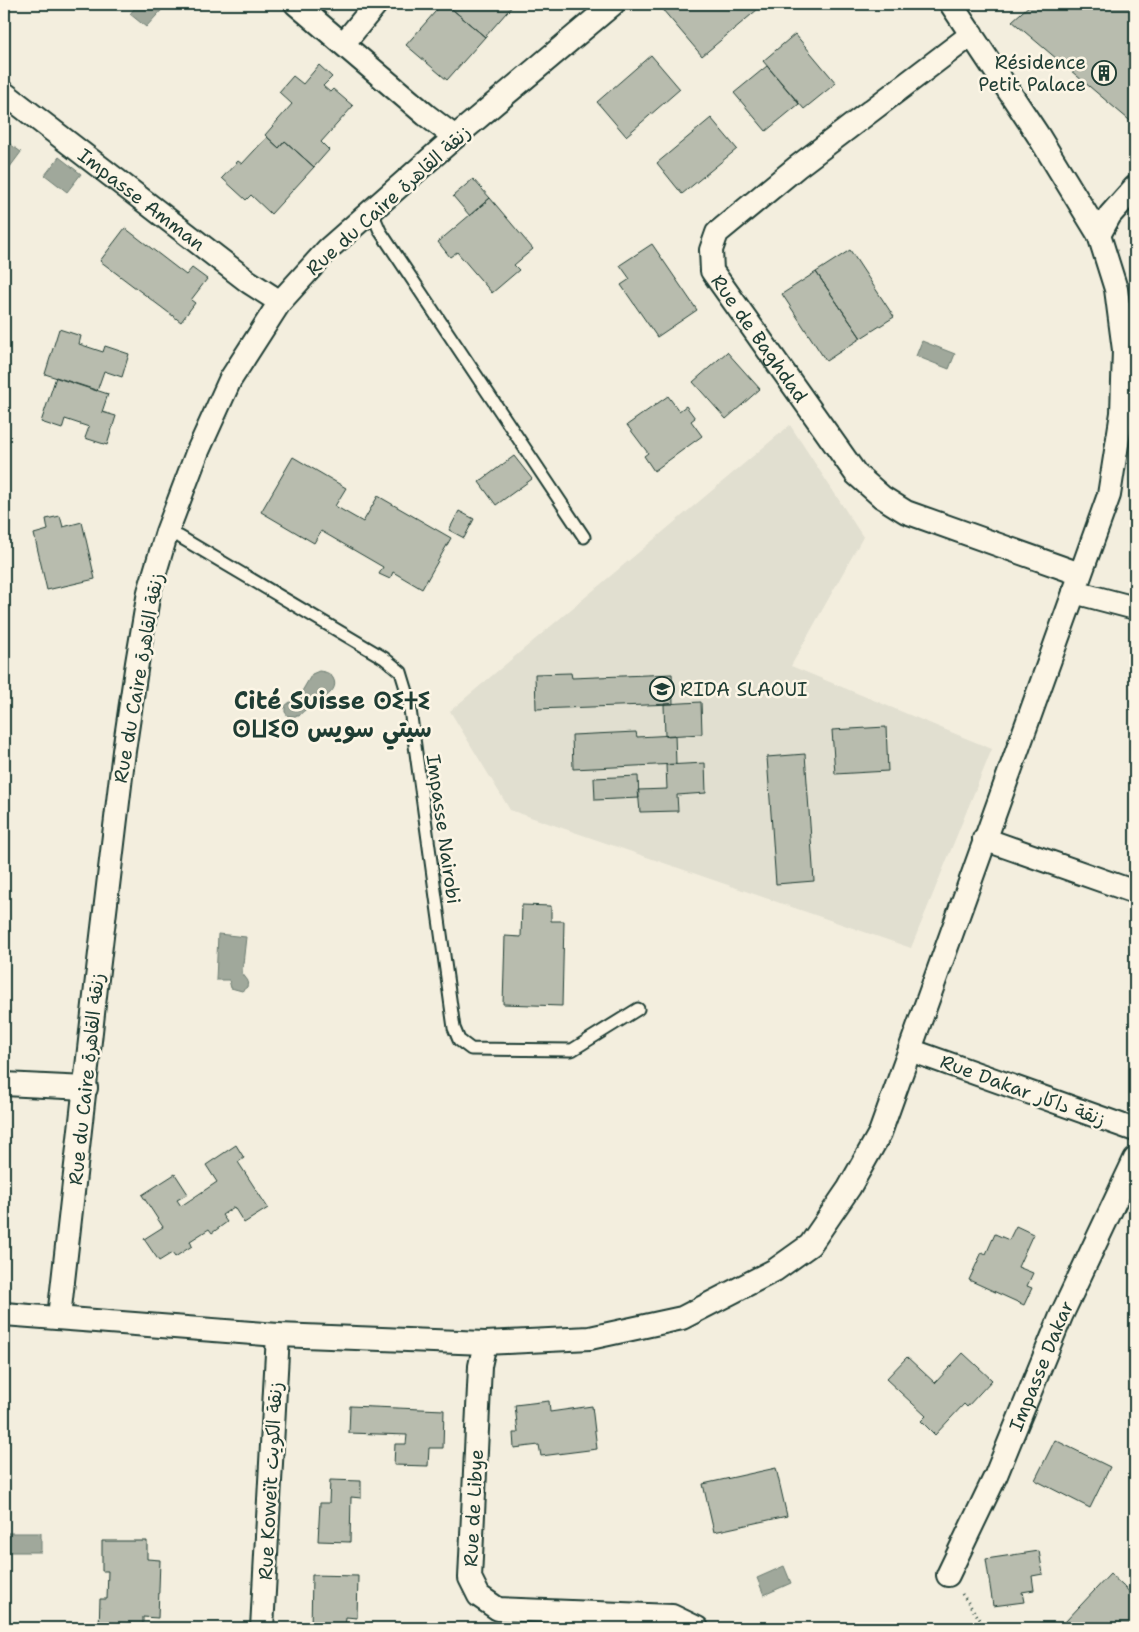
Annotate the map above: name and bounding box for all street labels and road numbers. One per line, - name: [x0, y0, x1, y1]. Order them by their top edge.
- street label: Rue du Caire زنقة القاهرة: [301, 120, 476, 281]
- street label: Impasse Amman: [73, 143, 210, 257]
- street label: Rue de Baghdad: [705, 270, 813, 408]
- street label: Rue du Caire زنقة القاهرة: [108, 571, 169, 785]
- street label: Impasse Nairobi: [421, 753, 466, 906]
- street label: Rue du Caire زنقة القاهرة: [63, 972, 110, 1186]
- street label: Rue Dakar زنقة داكار: [937, 1049, 1109, 1132]
- street label: Impasse Dakar: [1003, 1297, 1080, 1435]
- street label: Rue Koweït زنقة الكويت: [253, 1381, 288, 1581]
- street label: Rue de Libye: [458, 1449, 489, 1567]

